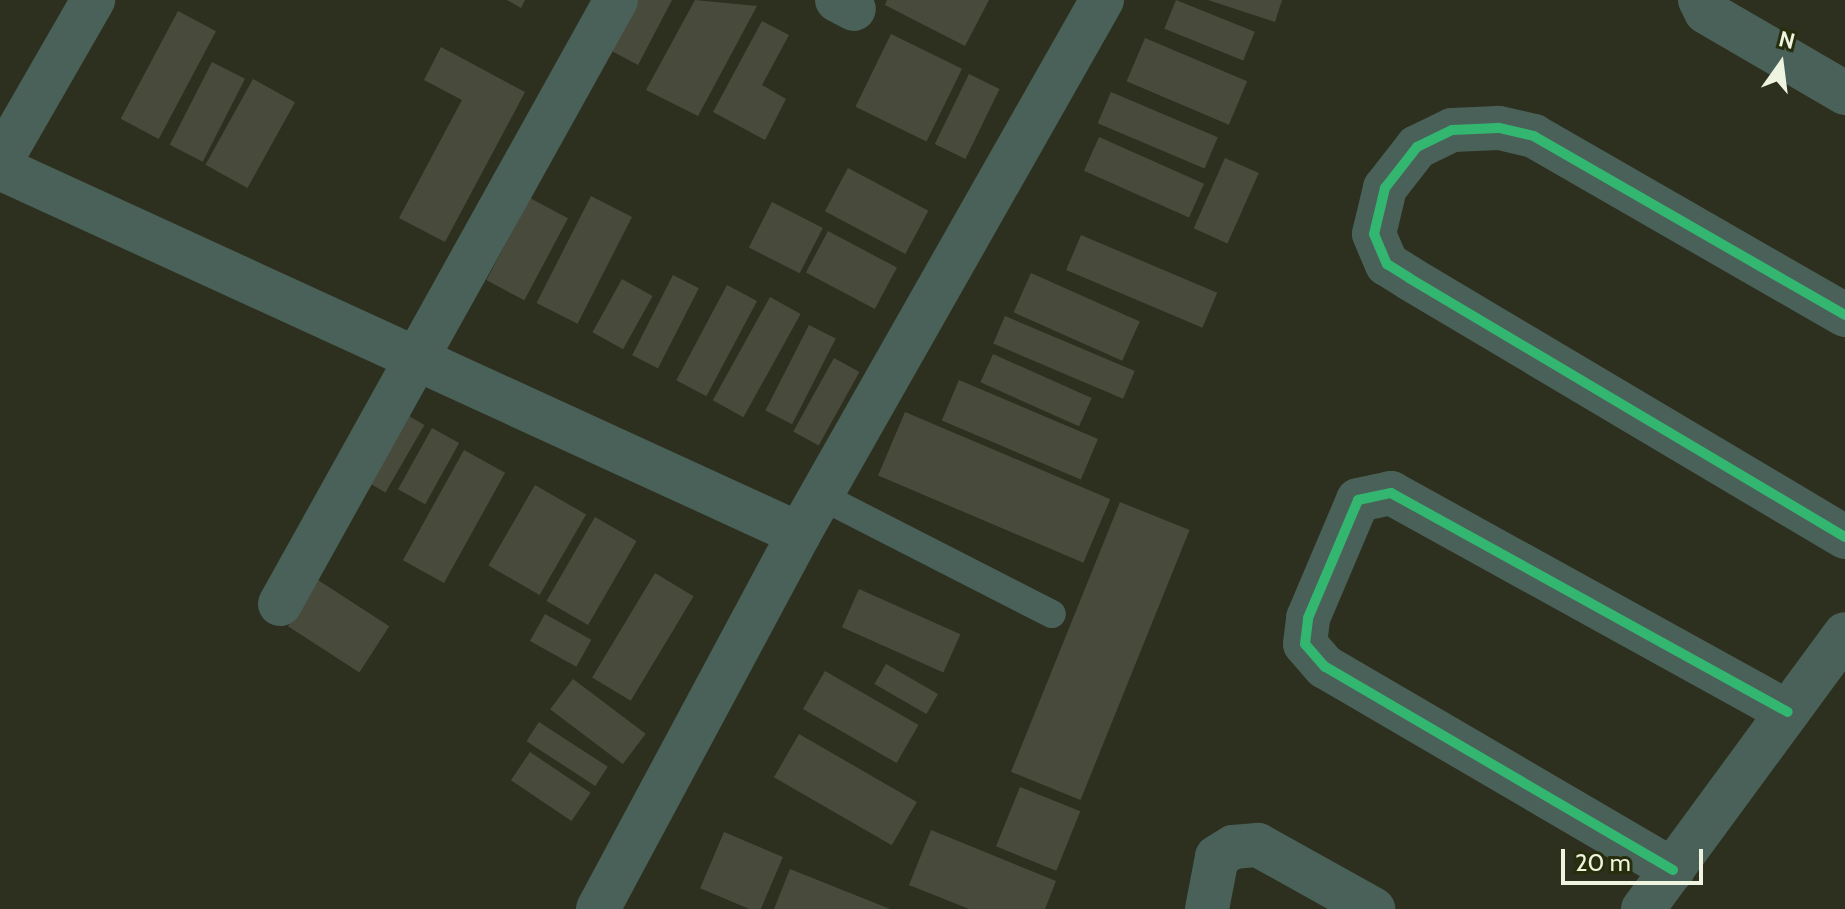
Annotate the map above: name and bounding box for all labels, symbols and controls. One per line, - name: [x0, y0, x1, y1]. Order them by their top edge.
- north arrow: [1741, 24, 1821, 104]
- text: N: [1776, 25, 1798, 55]
- scale bar: [1565, 833, 1707, 883]
- text: 20 m: [1575, 848, 1631, 877]

